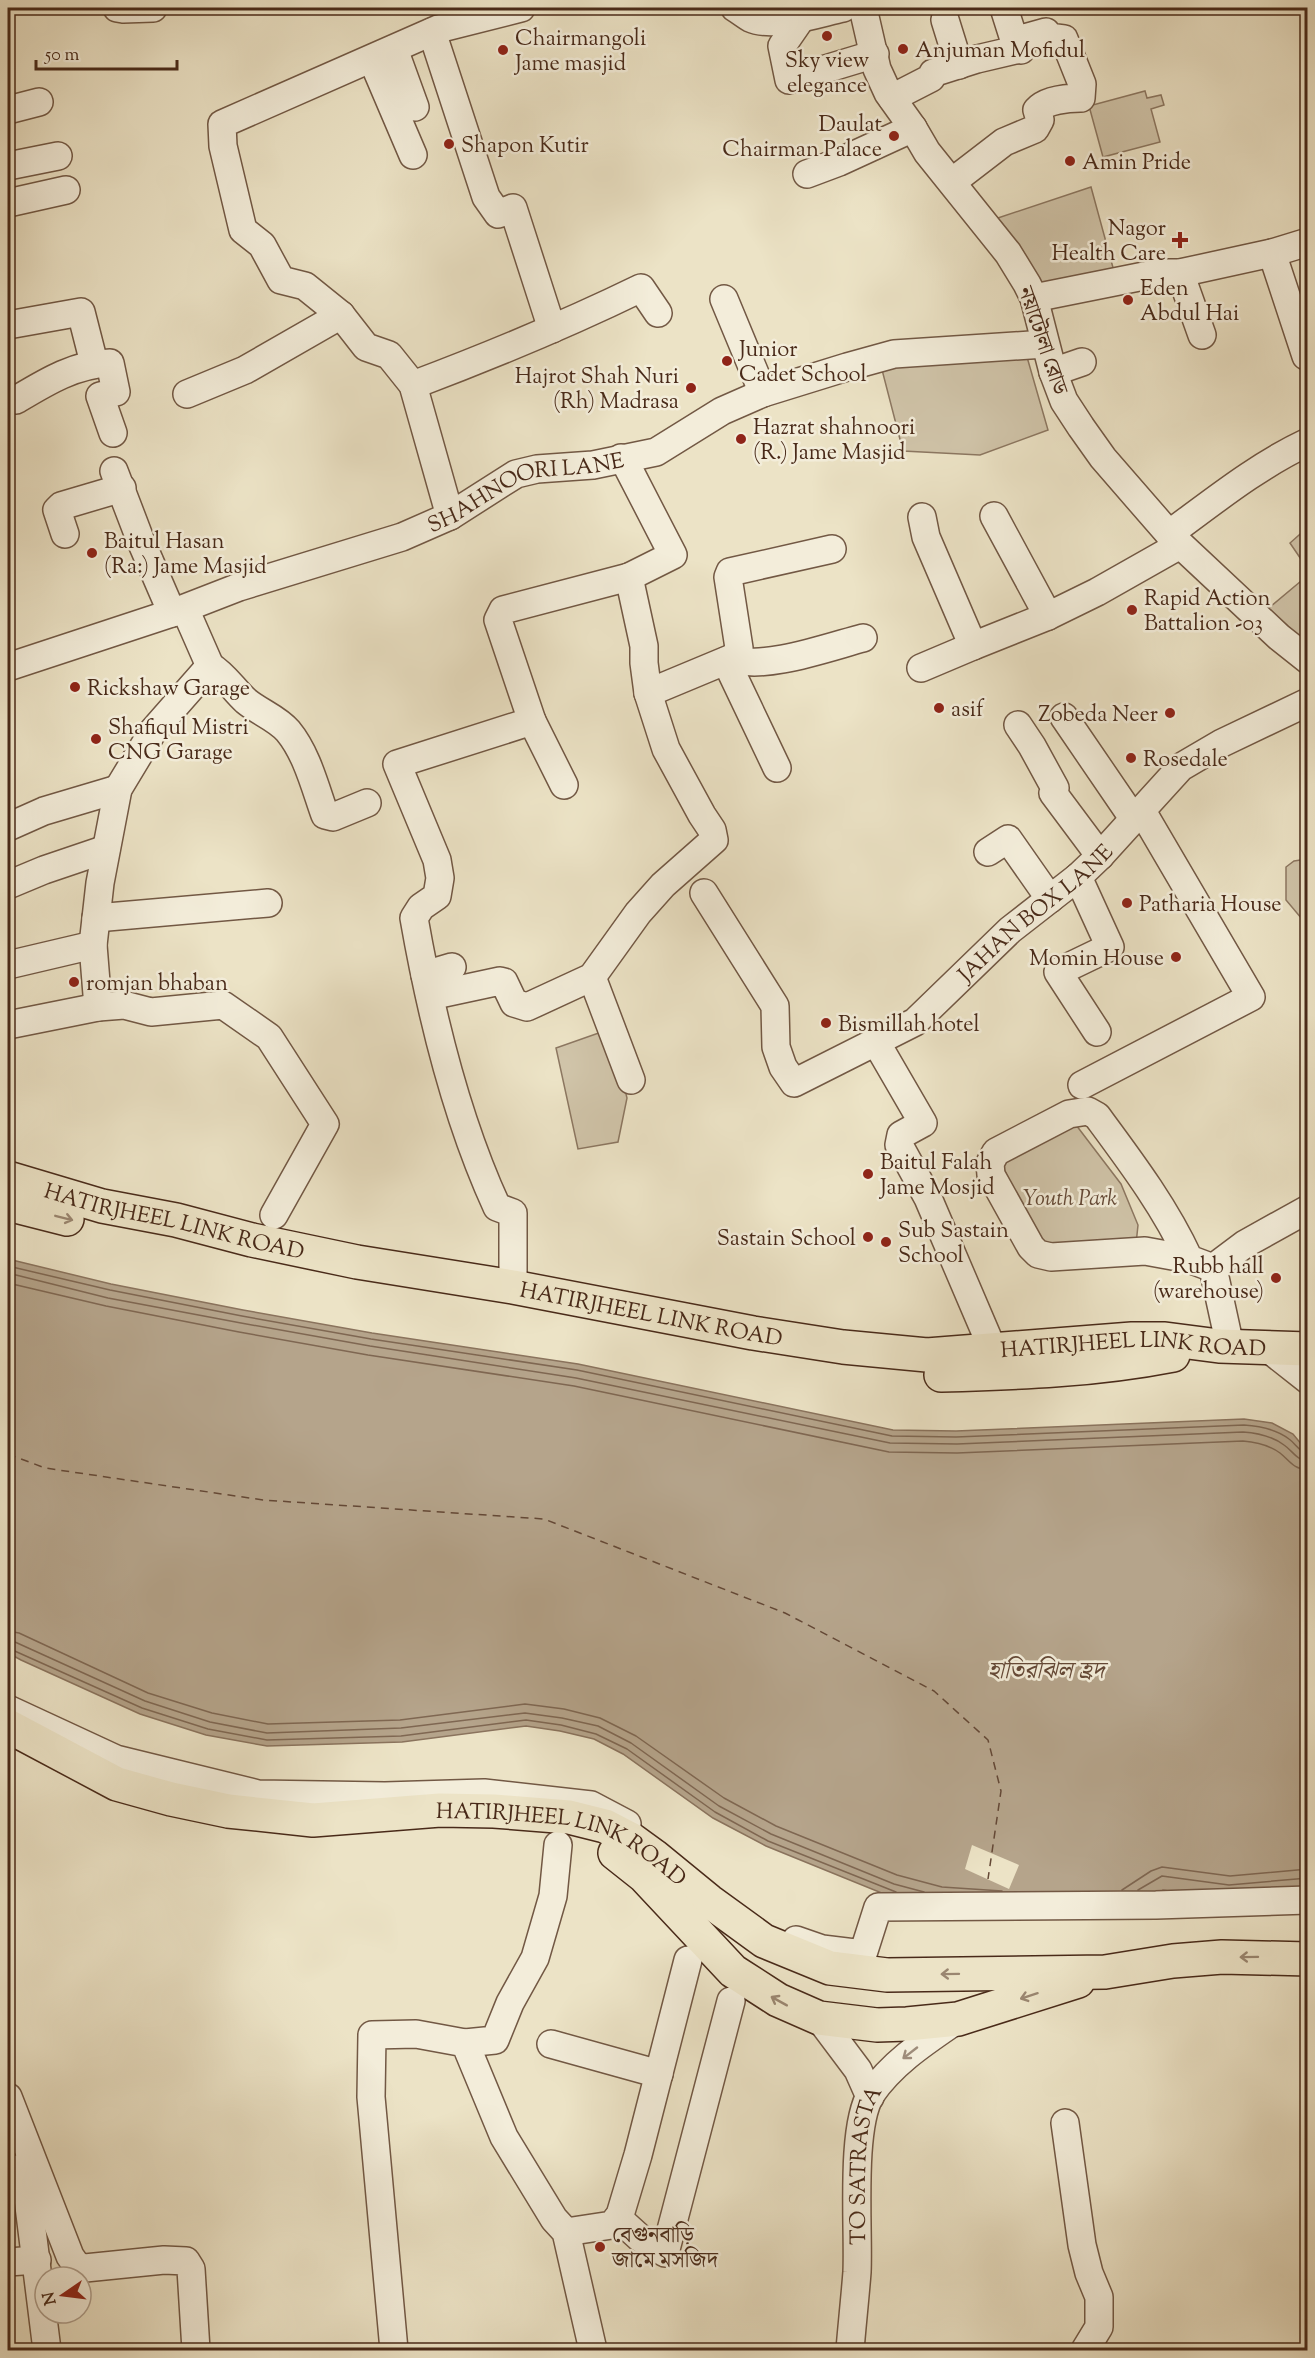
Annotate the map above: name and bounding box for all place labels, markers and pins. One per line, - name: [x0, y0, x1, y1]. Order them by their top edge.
- place label: Chairmangoli Jame masjid: [514, 24, 646, 81]
- marker: Sky view elegance: [820, 29, 834, 43]
- place label: Anjuman Mofidul: [915, 36, 1085, 68]
- marker: Anjuman Mofidul: [896, 42, 910, 56]
- marker: Chairmangoli Jame masjid: [496, 43, 510, 57]
- place label: Sky view elegance: [785, 46, 870, 103]
- place label: Daulat Chairman Palace: [722, 110, 882, 167]
- marker: Daulat Chairman Palace: [887, 129, 901, 143]
- place label: Shapon Kutir: [461, 131, 589, 163]
- marker: Shapon Kutir: [442, 137, 456, 151]
- place label: Amin Pride: [1082, 148, 1191, 180]
- marker: Amin Pride: [1063, 154, 1077, 168]
- place label: Nagor Health Care: [1051, 214, 1166, 271]
- marker: Nagor Health Care: [1171, 231, 1189, 249]
- place label: Eden Abdul Hai: [1140, 274, 1239, 331]
- marker: Eden Abdul Hai: [1121, 293, 1135, 307]
- place label: Junior Cadet School: [738, 335, 867, 392]
- marker: Junior Cadet School: [720, 354, 734, 368]
- place label: Hajrot Shah Nuri (Rh) Madrasa: [515, 362, 679, 419]
- marker: Hajrot Shah Nuri (Rh) Madrasa: [684, 381, 698, 395]
- place label: Hazrat shahnoori (R.) Jame Masjid: [753, 413, 915, 470]
- marker: Hazrat shahnoori (R.) Jame Masjid: [734, 432, 748, 446]
- place label: Baitul Hasan (Ra:) Jame Masjid: [104, 527, 267, 584]
- marker: Baitul Hasan (Ra:) Jame Masjid: [85, 546, 99, 560]
- place label: Rapid Action Battalion -03: [1144, 584, 1271, 641]
- marker: Rapid Action Battalion -03: [1125, 603, 1139, 617]
- place label: Rickshaw Garage: [87, 674, 250, 706]
- marker: Rickshaw Garage: [68, 680, 82, 694]
- place label: asif: [951, 695, 985, 727]
- place label: Zobeda Neer: [1038, 700, 1158, 732]
- marker: asif: [932, 701, 946, 715]
- marker: Zobeda Neer: [1163, 706, 1177, 720]
- place label: Shafiqul Mistri CNG Garage: [108, 713, 249, 770]
- marker: Shafiqul Mistri CNG Garage: [89, 732, 103, 746]
- place label: Rosedale: [1143, 745, 1228, 777]
- marker: Rosedale: [1124, 751, 1138, 765]
- place label: Patharia House: [1139, 890, 1282, 922]
- marker: Patharia House: [1120, 896, 1134, 910]
- place label: Momin House: [1029, 944, 1164, 976]
- marker: Momin House: [1169, 950, 1183, 964]
- place label: romjan bhaban: [86, 969, 228, 1001]
- marker: romjan bhaban: [67, 975, 81, 989]
- place label: Bismillah hotel: [838, 1010, 980, 1042]
- marker: Bismillah hotel: [819, 1016, 833, 1030]
- place label: Baitul Falah Jame Mosjid: [879, 1148, 995, 1205]
- marker: Baitul Falah Jame Mosjid: [861, 1167, 875, 1181]
- place label: Sub Sastain School: [898, 1216, 1009, 1273]
- place label: Sastain School: [717, 1224, 856, 1256]
- marker: Sastain School: [861, 1230, 875, 1244]
- marker: Sub Sastain School: [879, 1235, 893, 1249]
- place label: Rubb hall (warehouse): [1153, 1252, 1264, 1309]
- marker: Rubb hall (warehouse): [1269, 1271, 1283, 1285]
- place label: বেগুনবাড়ি জামে মসজিদ: [611, 2221, 719, 2278]
- marker: বেগুনবাড়ি জামে মসজিদ: [593, 2240, 607, 2254]

